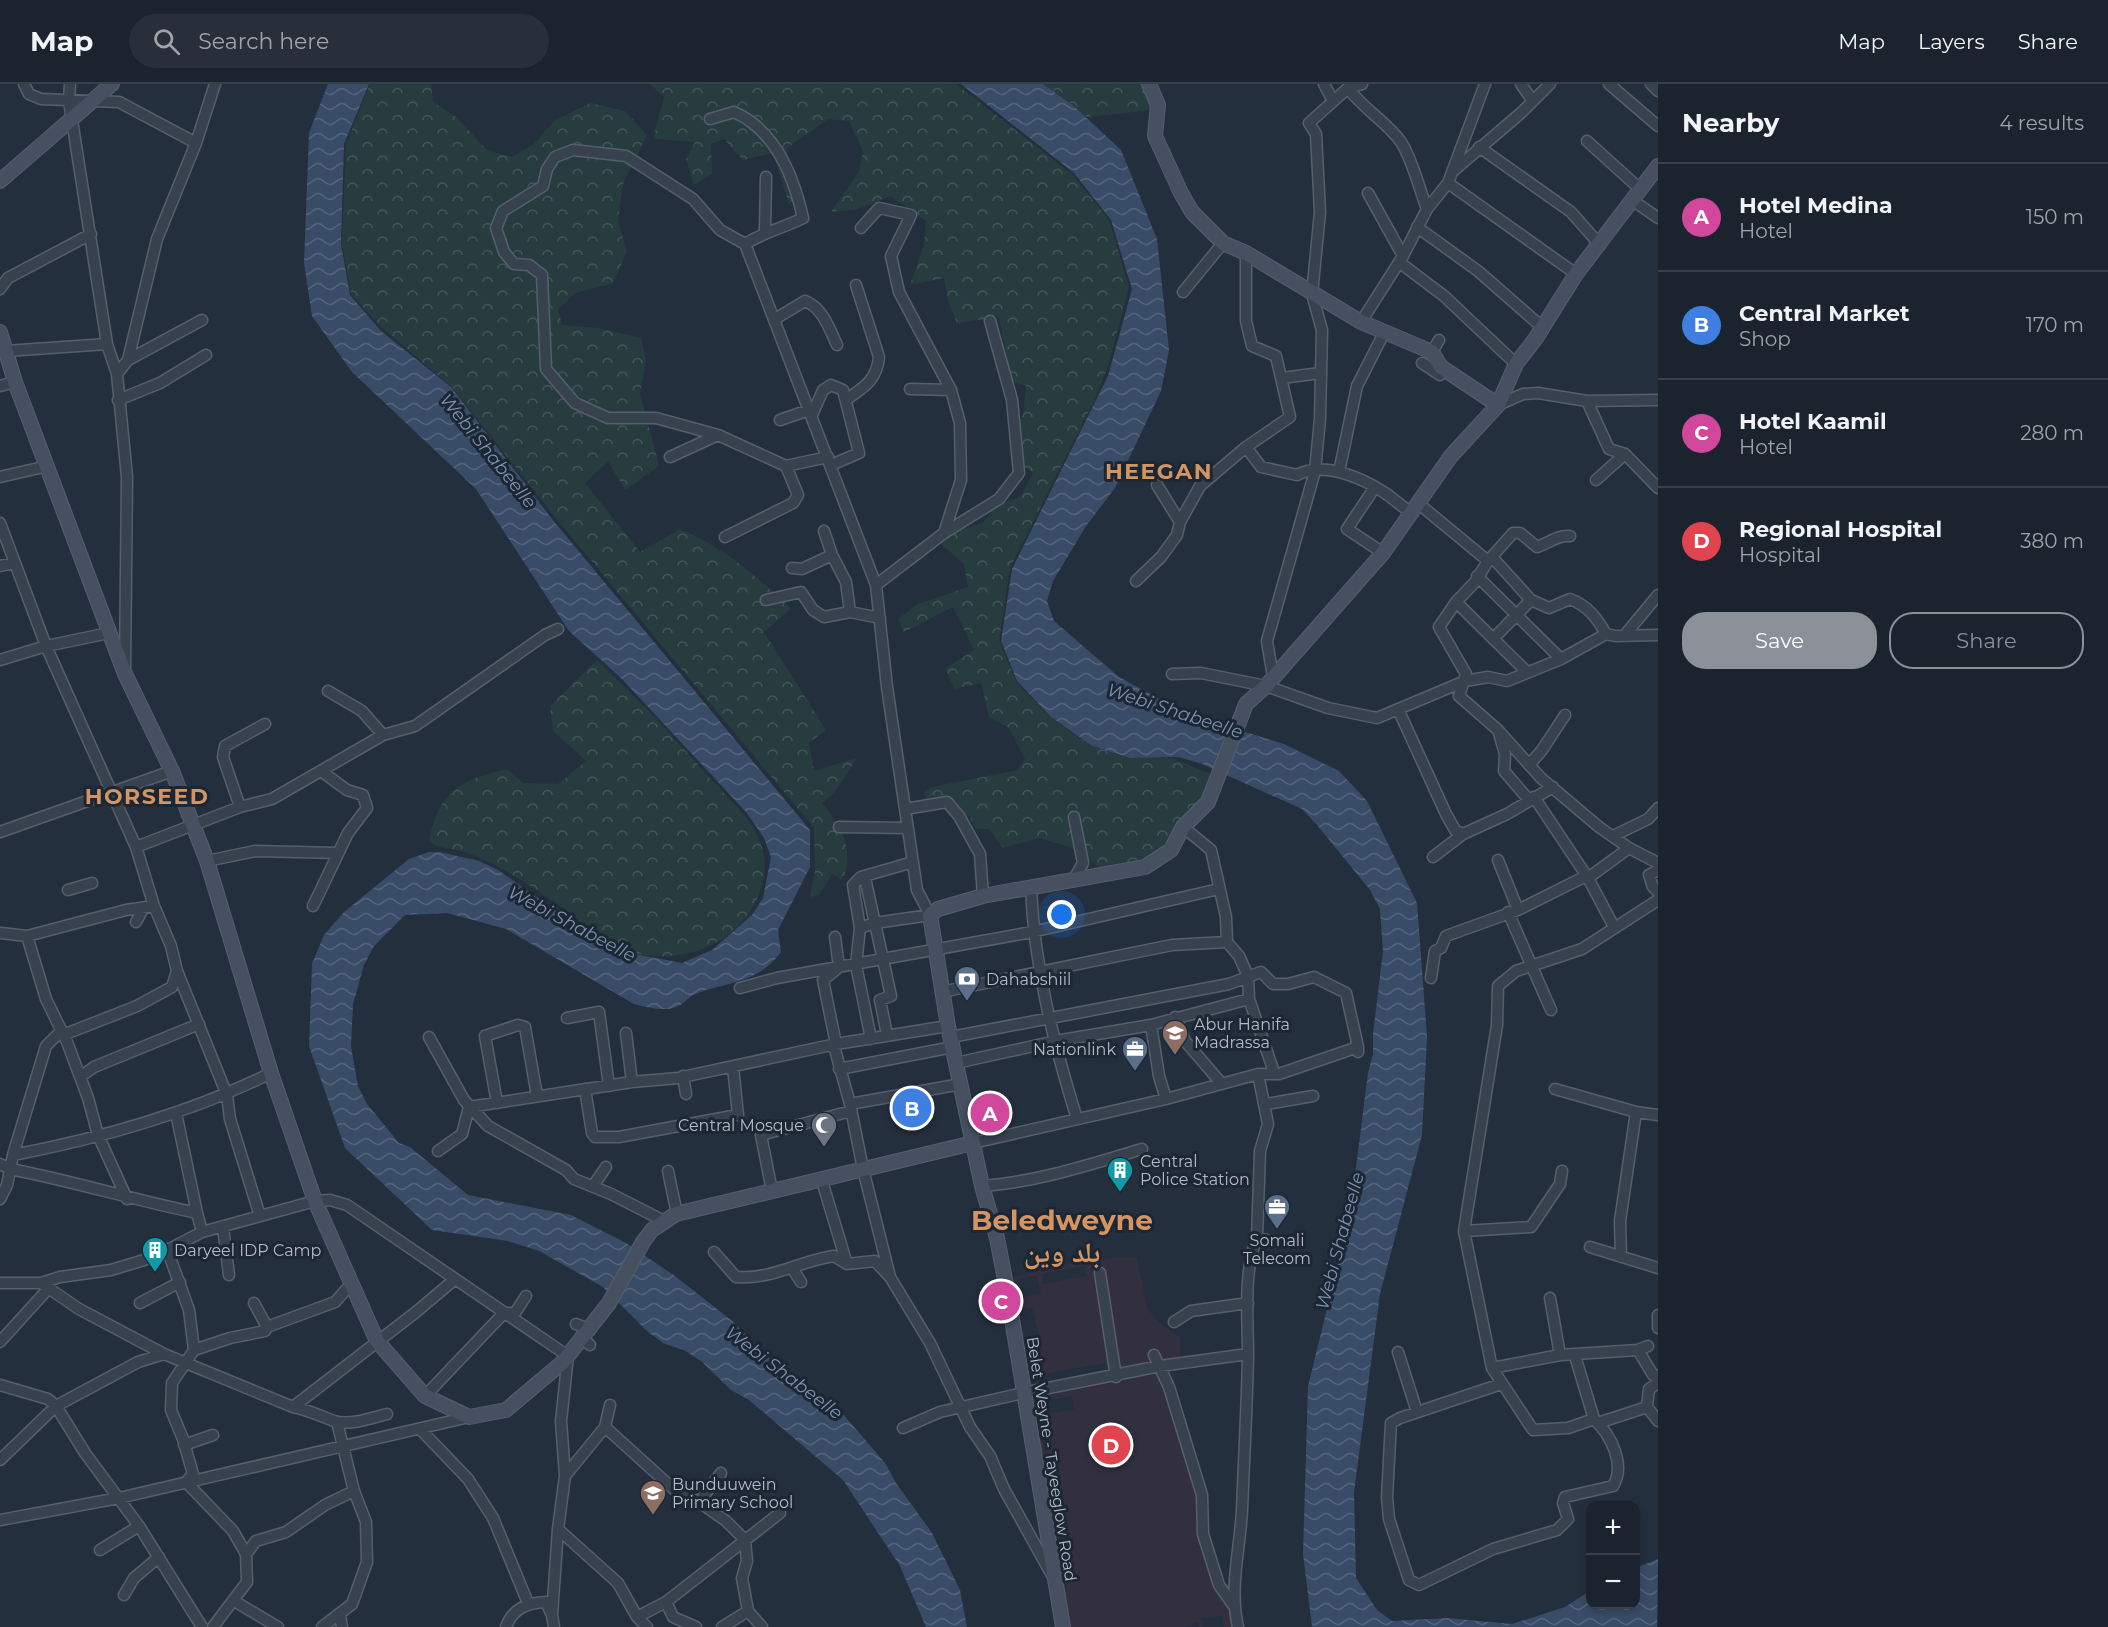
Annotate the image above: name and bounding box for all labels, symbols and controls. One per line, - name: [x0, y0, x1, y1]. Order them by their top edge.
- search box: [129, 14, 549, 68]
- text: Map: [30, 24, 93, 58]
- icon: search: [150, 25, 183, 58]
- text: Search here: [198, 28, 329, 55]
- text: Map: [1838, 29, 1885, 54]
- text: Layers: [1918, 29, 1985, 54]
- text: Share: [2018, 29, 2078, 54]
- text: Nearby: [1682, 107, 1779, 139]
- text: 4 results: [1999, 111, 2084, 135]
- text: Hotel Medina: [1739, 192, 1893, 219]
- text: A: [1694, 205, 1709, 229]
- text: 150 m: [2026, 205, 2084, 229]
- text: Hotel: [1739, 219, 1793, 243]
- text: Central Market: [1739, 300, 1910, 327]
- text: B: [1694, 313, 1709, 337]
- text: 170 m: [2026, 313, 2084, 337]
- text: Shop: [1739, 327, 1791, 351]
- water label: Webi Shabeelle: [435, 389, 541, 513]
- text: Hotel Kaamil: [1739, 408, 1887, 435]
- text: C: [1694, 421, 1709, 445]
- text: 280 m: [2020, 421, 2084, 445]
- text: Hotel: [1739, 435, 1793, 459]
- district label: HEEGAN: [1105, 458, 1213, 485]
- text: Regional Hospital: [1739, 516, 1942, 543]
- text: D: [1693, 529, 1710, 553]
- text: 380 m: [2020, 529, 2084, 553]
- text: Hospital: [1739, 543, 1821, 567]
- button: Save: [1682, 612, 1877, 669]
- button: Share: [1889, 612, 2084, 669]
- water label: Webi Shabeelle: [1104, 679, 1246, 743]
- district label: HORSEED: [85, 783, 209, 810]
- water label: Webi Shabeelle: [504, 881, 640, 967]
- your location: [1047, 900, 1076, 929]
- bank icon: Dahabshiil: [952, 964, 982, 1002]
- place label: Dahabshiil: [986, 970, 1071, 989]
- place label: Abur Hanifa Madrassa: [1194, 1015, 1290, 1052]
- school or university icon: Abur Hanifa Madrassa: [1160, 1018, 1190, 1056]
- office icon: Nationlink: [1120, 1034, 1150, 1072]
- place label: Nationlink: [1033, 1040, 1116, 1059]
- pin: B: [892, 1086, 932, 1130]
- pin: A: [970, 1090, 1010, 1136]
- mosque icon: Central Mosque: [809, 1110, 839, 1148]
- place label: Central Mosque: [678, 1116, 804, 1135]
- place label: Central Police Station: [1140, 1152, 1250, 1189]
- building icon: Central Police Station: [1105, 1155, 1135, 1193]
- water label: Webi Shabeelle: [1311, 1170, 1369, 1312]
- office icon: Somali Telecom: [1262, 1192, 1292, 1230]
- district label: Beledweyne بلد وين: [971, 1203, 1153, 1270]
- place label: Somali Telecom: [1243, 1231, 1311, 1268]
- building icon: Daryeel IDP Camp: [140, 1235, 170, 1273]
- place label: Daryeel IDP Camp: [174, 1241, 322, 1260]
- pin: C: [982, 1278, 1020, 1324]
- water label: Webi Shabeelle: [721, 1322, 847, 1424]
- street label: Belet Weyne - Tayeeglow Road: [1023, 1335, 1080, 1583]
- pin: D: [1092, 1422, 1130, 1468]
- place label: Bunduuwein Primary School: [672, 1475, 793, 1512]
- school or university icon: Bunduuwein Primary School: [638, 1478, 668, 1516]
- map controls: [1586, 1501, 1640, 1609]
- button: +: [1586, 1501, 1640, 1555]
- button: −: [1586, 1555, 1640, 1609]

